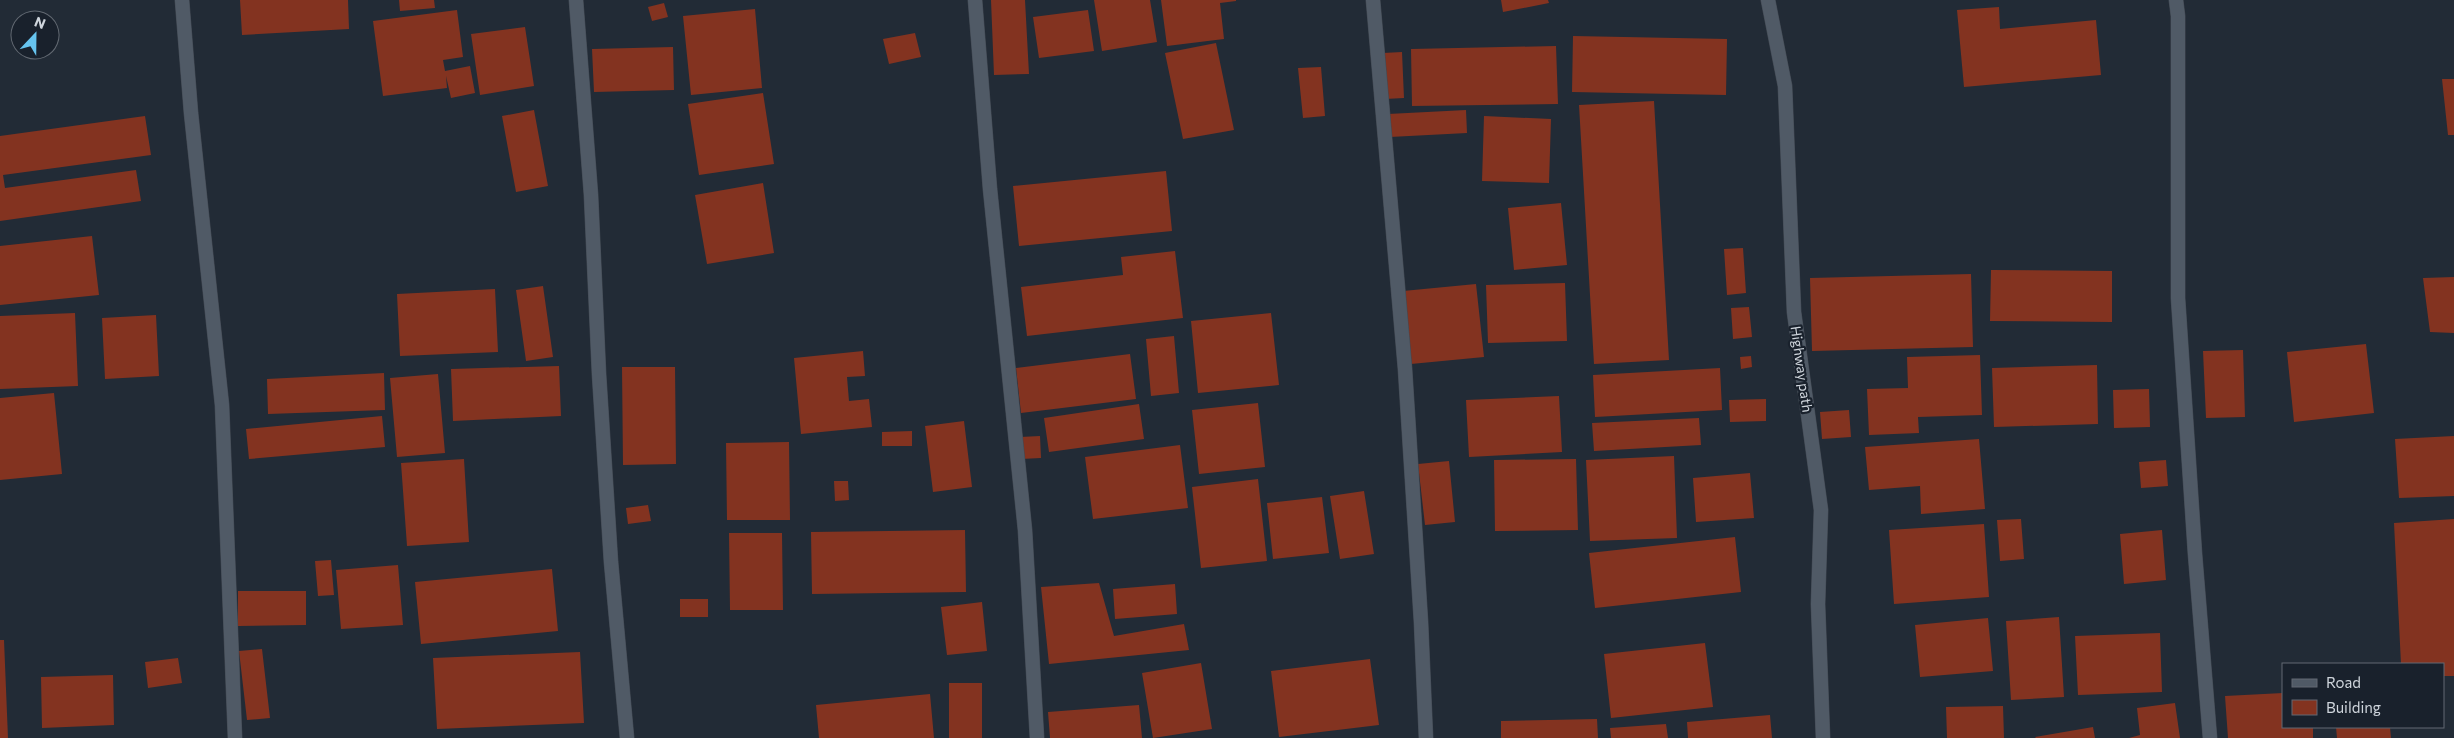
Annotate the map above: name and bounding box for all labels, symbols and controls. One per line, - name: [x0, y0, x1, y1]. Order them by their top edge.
- north arrow: [10, 10, 60, 60]
- text: N: [32, 13, 48, 32]
- street label: Highway path: [1788, 325, 1816, 413]
- legend: [2282, 663, 2444, 728]
- text: Road: [2326, 673, 2361, 691]
- text: Building: [2326, 698, 2381, 716]

